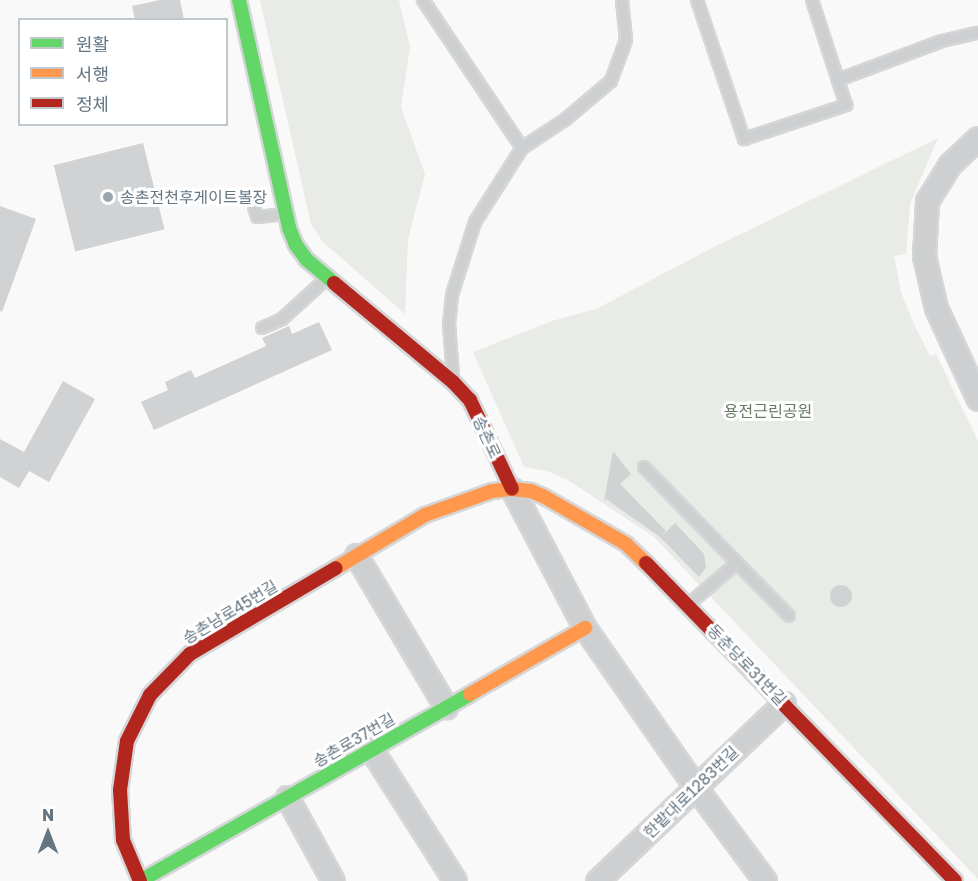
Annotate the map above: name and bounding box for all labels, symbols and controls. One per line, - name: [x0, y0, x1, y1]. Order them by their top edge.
- legend: [18, 18, 228, 126]
- text: 원활: [76, 33, 109, 55]
- text: 서행: [76, 63, 109, 85]
- text: 정체: [76, 93, 109, 115]
- place label: 송촌전천후게이트볼장: [120, 187, 267, 207]
- marker: 송촌전천후게이트볼장: [101, 190, 115, 204]
- park label: 용전근린공원: [724, 401, 812, 421]
- street label: 송촌로: [469, 413, 505, 461]
- street label: 송촌남로45번길: [179, 576, 281, 648]
- street label: 동춘당로31번길: [703, 620, 791, 710]
- street label: 송촌로37번길: [310, 709, 398, 771]
- street label: 한밭대로1283번길: [640, 742, 742, 842]
- north arrow: [18, 803, 78, 863]
- text: N: [42, 805, 54, 825]

